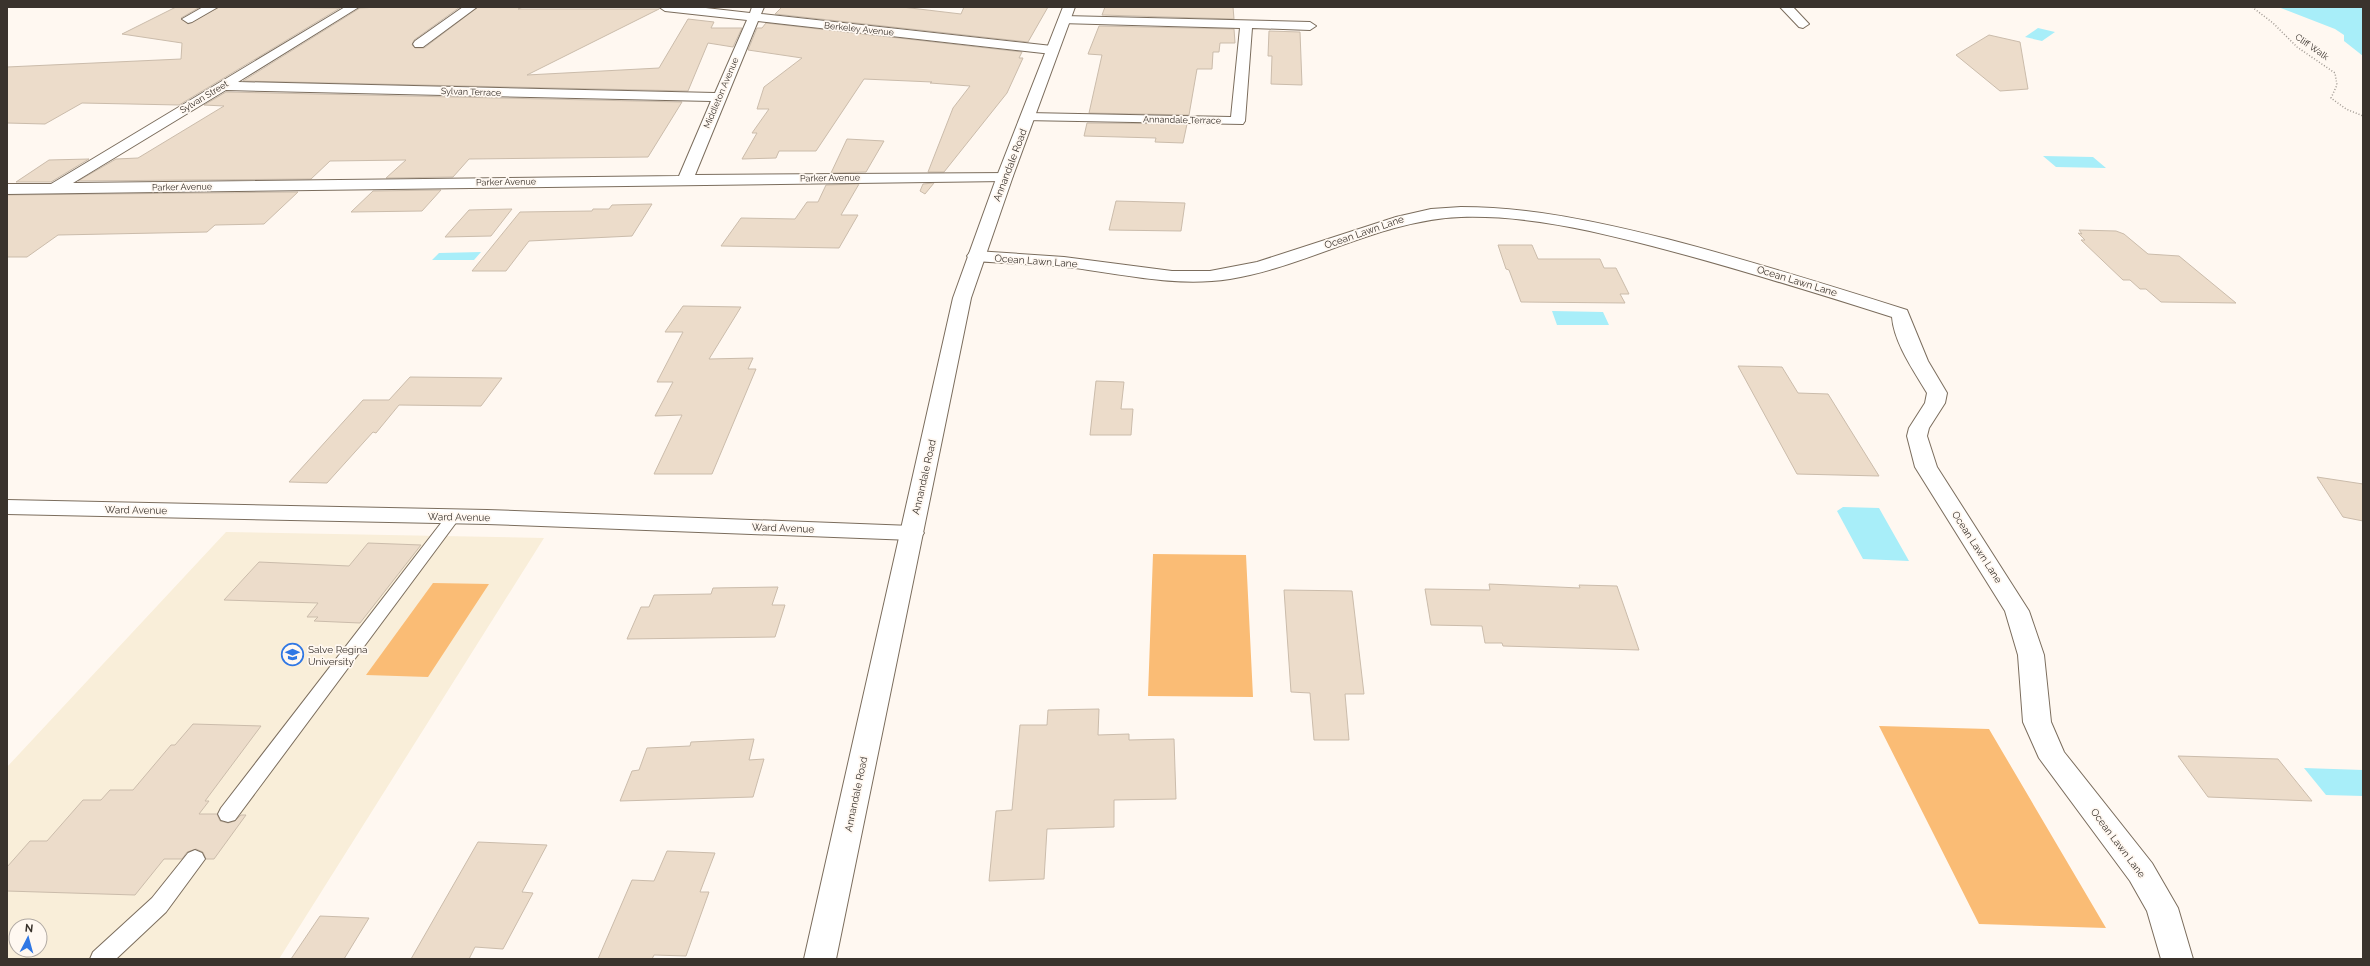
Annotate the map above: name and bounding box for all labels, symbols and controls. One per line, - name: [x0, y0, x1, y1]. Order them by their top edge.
- street label: Berkeley Avenue: [824, 20, 895, 38]
- street label: Cliff Walk: [2293, 32, 2331, 62]
- street label: Middleton Avenue: [702, 55, 741, 130]
- street label: Sylvan Street: [178, 79, 230, 115]
- street label: Sylvan Terrace: [441, 86, 502, 98]
- street label: Annandale Terrace: [1143, 114, 1222, 126]
- street label: Annandale Road: [991, 127, 1029, 203]
- street label: Parker Avenue: [800, 172, 861, 184]
- street label: Parker Avenue: [476, 176, 537, 188]
- street label: Parker Avenue: [152, 181, 213, 193]
- street label: Ocean Lawn Lane: [1323, 213, 1405, 251]
- street label: Ocean Lawn Lane: [994, 253, 1078, 269]
- street label: Ocean Lawn Lane: [1756, 264, 1839, 298]
- street label: Annandale Road: [910, 438, 938, 516]
- street label: Ward Avenue: [105, 504, 167, 516]
- street label: Ocean Lawn Lane: [1950, 509, 2004, 585]
- street label: Ward Avenue: [428, 511, 490, 523]
- street label: Ward Avenue: [752, 521, 814, 535]
- school or university icon: Salve Regina University: [279, 642, 305, 668]
- place label: Salve Regina University: [308, 644, 368, 667]
- street label: Annandale Road: [843, 755, 869, 833]
- street label: Ocean Lawn Lane: [2089, 806, 2148, 880]
- north arrow: [8, 918, 48, 958]
- text: N: [24, 922, 34, 935]

